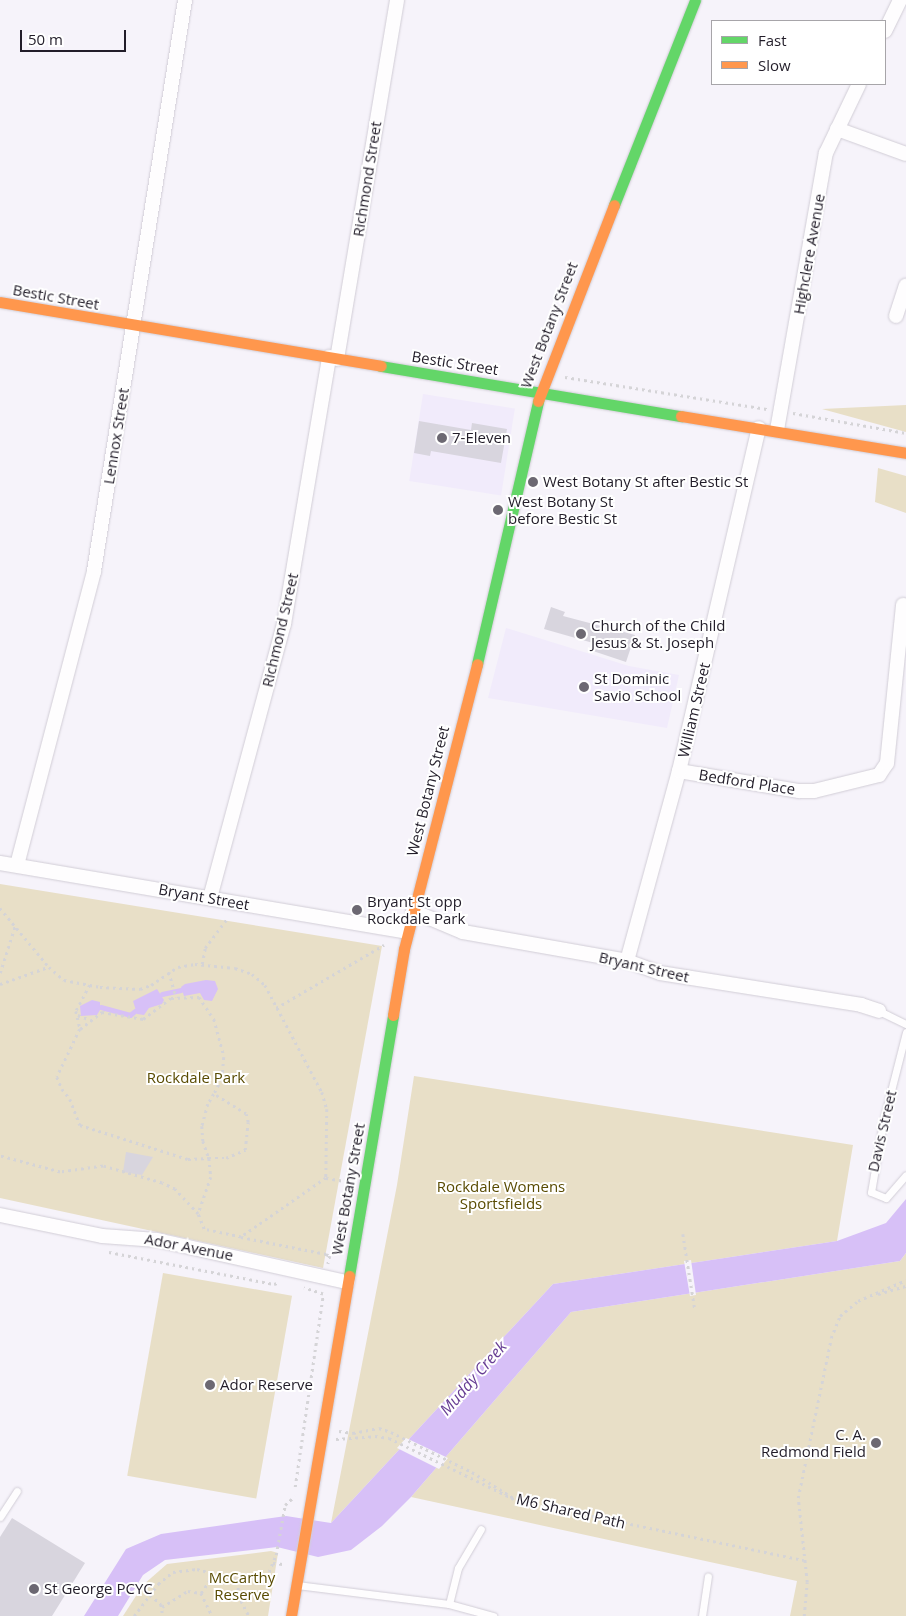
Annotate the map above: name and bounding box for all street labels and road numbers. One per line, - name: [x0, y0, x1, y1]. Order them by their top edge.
- street label: Richmond Street: [349, 120, 385, 238]
- street label: Highclere Avenue: [790, 192, 828, 316]
- street label: West Botany Street: [517, 259, 581, 391]
- street label: Bestic Street: [11, 281, 101, 313]
- street label: Bestic Street: [410, 347, 500, 379]
- street label: Lennox Street: [99, 387, 133, 485]
- street label: Richmond Street: [258, 571, 302, 689]
- street label: William Street: [674, 661, 714, 759]
- street label: West Botany Street: [403, 724, 453, 858]
- street label: Bedford Place: [698, 765, 796, 799]
- street label: Bryant Street: [157, 880, 251, 914]
- street label: Bryant Street: [597, 948, 691, 986]
- street label: Davis Street: [864, 1088, 900, 1174]
- street label: West Botany Street: [328, 1122, 368, 1256]
- street label: Ador Avenue: [143, 1230, 235, 1264]
- street label: M6 Shared Path: [515, 1490, 627, 1532]

